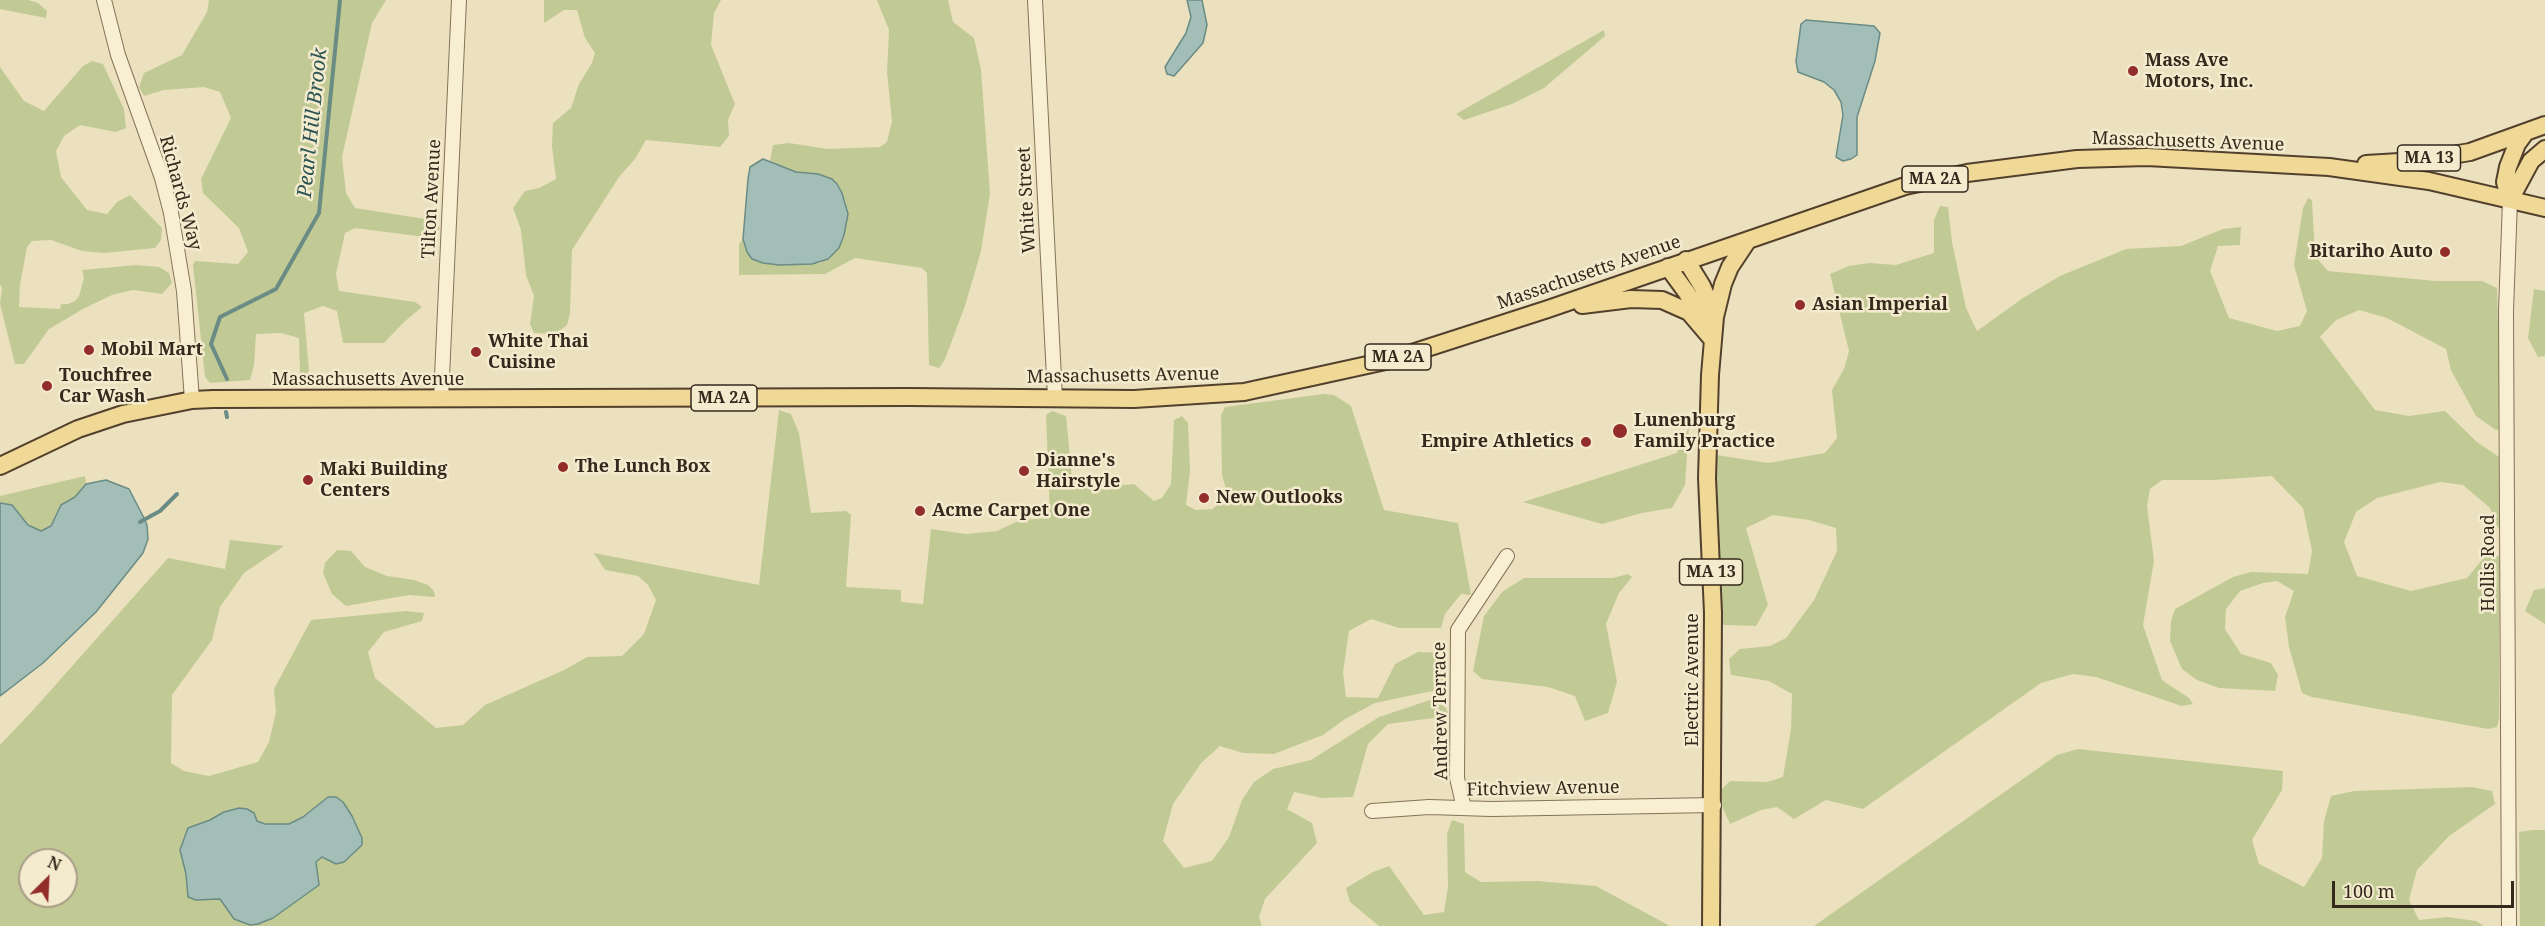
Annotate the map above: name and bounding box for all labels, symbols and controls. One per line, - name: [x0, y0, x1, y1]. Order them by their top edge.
- water label: Pearl Hill Brook: [293, 47, 333, 199]
- place label: Mass Ave Motors, Inc.: [2145, 50, 2254, 92]
- marker: Mass Ave Motors, Inc.: [2126, 64, 2140, 78]
- street label: Massachusetts Avenue: [2091, 128, 2285, 156]
- street label: Richards Way: [154, 133, 206, 253]
- street label: Tilton Avenue: [418, 139, 446, 259]
- road number: MA 13: [2398, 145, 2460, 171]
- street label: White Street: [1013, 146, 1041, 254]
- road number: MA 2A: [1902, 166, 1968, 192]
- street label: Massachusetts Avenue: [1494, 231, 1684, 315]
- place label: Bitariho Auto: [2309, 241, 2433, 263]
- marker: Bitariho Auto: [2438, 245, 2452, 259]
- place label: Asian Imperial: [1812, 294, 1948, 316]
- marker: Asian Imperial: [1793, 298, 1807, 312]
- place label: White Thai Cuisine: [488, 331, 589, 374]
- place label: Mobil Mart: [101, 339, 203, 361]
- marker: Mobil Mart: [82, 343, 96, 357]
- road number: MA 2A: [1365, 344, 1431, 370]
- marker: White Thai Cuisine: [469, 345, 483, 359]
- street label: Massachusetts Avenue: [1026, 364, 1220, 388]
- place label: Touchfree Car Wash: [59, 365, 152, 407]
- street label: Massachusetts Avenue: [272, 369, 464, 391]
- marker: Touchfree Car Wash: [40, 379, 54, 393]
- road number: MA 2A: [691, 385, 757, 411]
- place label: Lunenburg Family Practice: [1634, 410, 1775, 452]
- marker: Lunenburg Family Practice: [1611, 422, 1629, 440]
- place label: Empire Athletics: [1421, 431, 1574, 453]
- marker: Empire Athletics: [1579, 435, 1593, 449]
- place label: Dianne's Hairstyle: [1036, 450, 1120, 492]
- place label: The Lunch Box: [575, 456, 710, 478]
- place label: Maki Building Centers: [320, 459, 447, 502]
- marker: The Lunch Box: [556, 460, 570, 474]
- marker: Dianne's Hairstyle: [1017, 464, 1031, 478]
- marker: Maki Building Centers: [301, 473, 315, 487]
- place label: New Outlooks: [1216, 487, 1343, 509]
- marker: New Outlooks: [1197, 491, 1211, 505]
- place label: Acme Carpet One: [932, 500, 1090, 522]
- marker: Acme Carpet One: [913, 504, 927, 518]
- street label: Hollis Road: [2478, 514, 2500, 612]
- road number: MA 13: [1680, 559, 1742, 585]
- street label: Electric Avenue: [1682, 613, 1704, 747]
- street label: Andrew Terrace: [1429, 642, 1453, 780]
- street label: Fitchview Avenue: [1466, 777, 1620, 801]
- north arrow: [18, 848, 78, 908]
- text: N: [44, 851, 65, 876]
- scale bar: [2335, 869, 2516, 907]
- text: 100 m: [2343, 879, 2395, 903]

